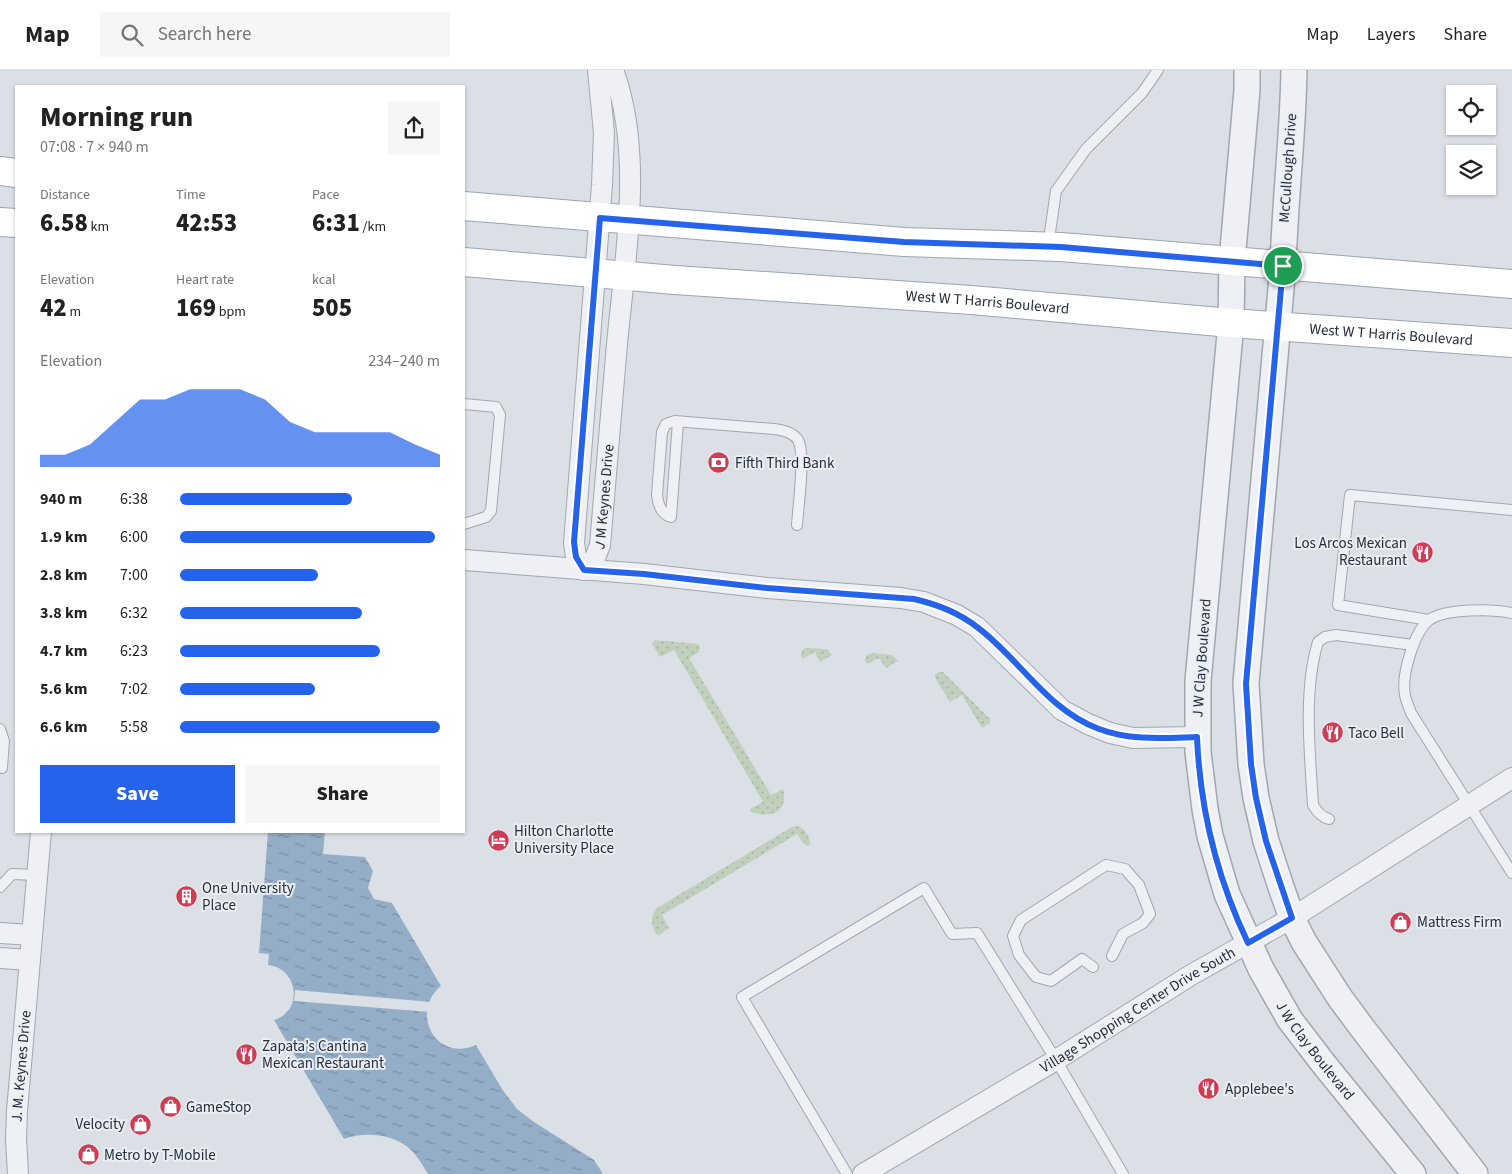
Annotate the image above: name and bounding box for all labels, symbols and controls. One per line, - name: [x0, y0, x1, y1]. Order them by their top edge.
- search box: [100, 12, 450, 57]
- text: Map: [25, 17, 70, 52]
- icon: search: [118, 21, 146, 49]
- text: Search here: [158, 21, 251, 48]
- text: Map: [1307, 22, 1339, 47]
- text: Layers: [1367, 22, 1416, 47]
- text: Share: [1444, 22, 1487, 47]
- map controls: [1446, 85, 1496, 195]
- button: locate: [1446, 85, 1496, 135]
- text: Morning run: [40, 97, 193, 137]
- button: share: [388, 102, 440, 154]
- street label: McCullough Drive: [1274, 113, 1302, 223]
- text: 07:08 · 7 × 940 m: [40, 136, 149, 158]
- button: layers: [1446, 145, 1496, 195]
- text: Distance: [40, 185, 90, 205]
- text: Time: [176, 185, 206, 205]
- text: Pace: [312, 185, 339, 205]
- text: 6.58: [40, 205, 88, 241]
- text: 42:53: [176, 205, 237, 241]
- text: 6:31: [312, 205, 360, 241]
- text: km: [88, 217, 109, 237]
- text: /km: [360, 217, 386, 237]
- pin: [1262, 245, 1304, 287]
- icon: arrive: [1269, 252, 1297, 280]
- text: Elevation: [40, 270, 95, 290]
- text: Heart rate: [176, 270, 234, 290]
- text: kcal: [312, 270, 336, 290]
- street label: West W T Harris Boulevard: [905, 285, 1070, 319]
- text: 42: [40, 290, 67, 326]
- text: 169: [176, 290, 216, 326]
- text: 505: [312, 290, 352, 326]
- text: m: [67, 302, 81, 322]
- text: bpm: [216, 302, 246, 322]
- street label: West W T Harris Boulevard: [1309, 318, 1474, 351]
- text: Elevation: [40, 350, 102, 372]
- text: 234–240 m: [368, 350, 440, 372]
- street label: J M Keynes Drive: [589, 443, 619, 552]
- bank icon: Fifth Third Bank: [707, 451, 731, 475]
- place label: Fifth Third Bank: [735, 453, 835, 474]
- text: 940 m: [40, 488, 82, 510]
- text: 6:38: [120, 488, 148, 510]
- text: 1.9 km: [40, 526, 87, 548]
- text: 6:00: [120, 526, 148, 548]
- place label: Los Arcos Mexican Restaurant: [1294, 533, 1407, 571]
- restaurant icon: Los Arcos Mexican Restaurant: [1411, 540, 1435, 564]
- text: 2.8 km: [40, 564, 87, 586]
- text: 7:00: [120, 564, 148, 586]
- street label: J W Clay Boulevard: [1187, 598, 1217, 718]
- text: 3.8 km: [40, 602, 87, 624]
- text: 6:32: [120, 602, 148, 624]
- text: 4.7 km: [40, 640, 87, 662]
- text: 6:23: [120, 640, 148, 662]
- text: 5.6 km: [40, 678, 87, 700]
- text: 7:02: [120, 678, 148, 700]
- text: 6.6 km: [40, 716, 87, 738]
- text: 5:58: [120, 716, 148, 738]
- restaurant icon: Taco Bell: [1320, 721, 1344, 745]
- place label: Taco Bell: [1348, 723, 1404, 744]
- button: Save: [40, 765, 235, 823]
- button: Share: [245, 765, 440, 823]
- place label: Hilton Charlotte University Place: [514, 821, 614, 859]
- hotel icon: Hilton Charlotte University Place: [486, 828, 510, 852]
- place label: One University Place: [202, 878, 294, 916]
- building icon: One University Place: [174, 885, 198, 909]
- shop icon: Mattress Firm: [1389, 910, 1413, 934]
- place label: Mattress Firm: [1417, 912, 1502, 933]
- street label: Village Shopping Center Drive South: [1036, 942, 1239, 1078]
- street label: J W Clay Boulevard: [1271, 997, 1359, 1104]
- street label: J. M. Keynes Drive: [6, 1010, 36, 1122]
- place label: Zapata's Cantina Mexican Restaurant: [262, 1036, 384, 1074]
- restaurant icon: Zapata's Cantina Mexican Restaurant: [234, 1043, 258, 1067]
- restaurant icon: Applebee's: [1197, 1077, 1221, 1101]
- place label: Applebee's: [1225, 1079, 1294, 1100]
- shop icon: GameStop: [158, 1095, 182, 1119]
- place label: GameStop: [186, 1097, 251, 1118]
- shop icon: Velocity: [129, 1112, 153, 1136]
- place label: Velocity: [75, 1114, 125, 1135]
- shop icon: Metro by T-Mobile: [76, 1143, 100, 1167]
- place label: Metro by T-Mobile: [104, 1145, 216, 1166]

